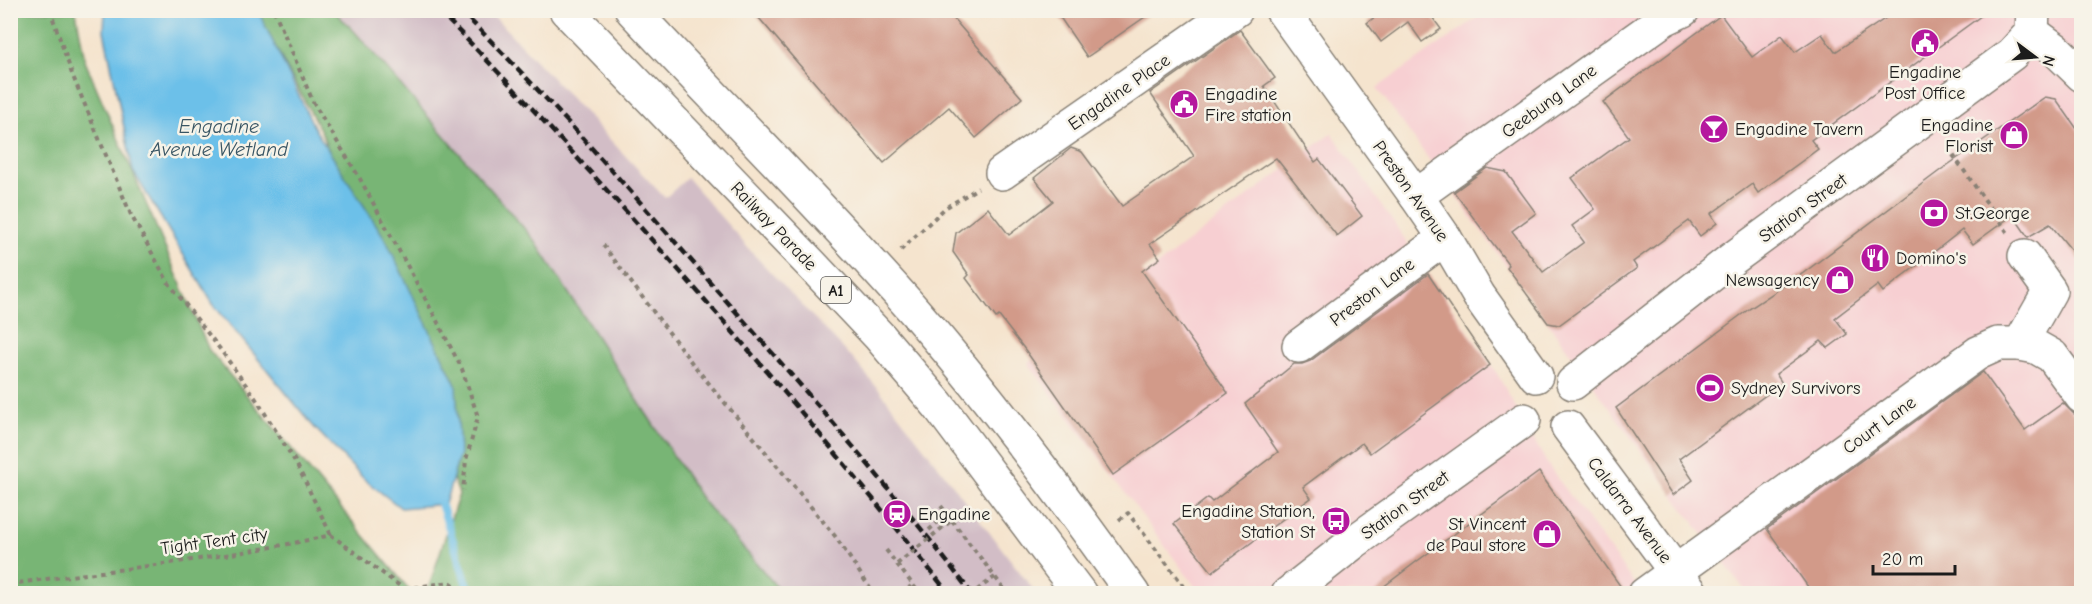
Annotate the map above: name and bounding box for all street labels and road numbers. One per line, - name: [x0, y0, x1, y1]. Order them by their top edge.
- street label: Engadine Place: [1064, 50, 1174, 135]
- street label: Geebung Lane: [1498, 60, 1601, 143]
- street label: Preston Avenue: [1368, 137, 1453, 246]
- street label: Station Street: [1755, 169, 1852, 247]
- street label: Railway Parade: [726, 178, 821, 275]
- street label: Preston Lane: [1326, 254, 1419, 331]
- road number: A1: [821, 277, 851, 303]
- street label: Court Lane: [1839, 392, 1920, 459]
- street label: Caldarra Avenue: [1583, 453, 1676, 567]
- street label: Station Street: [1357, 466, 1454, 544]
- street label: Tight Tent city: [159, 523, 270, 559]

